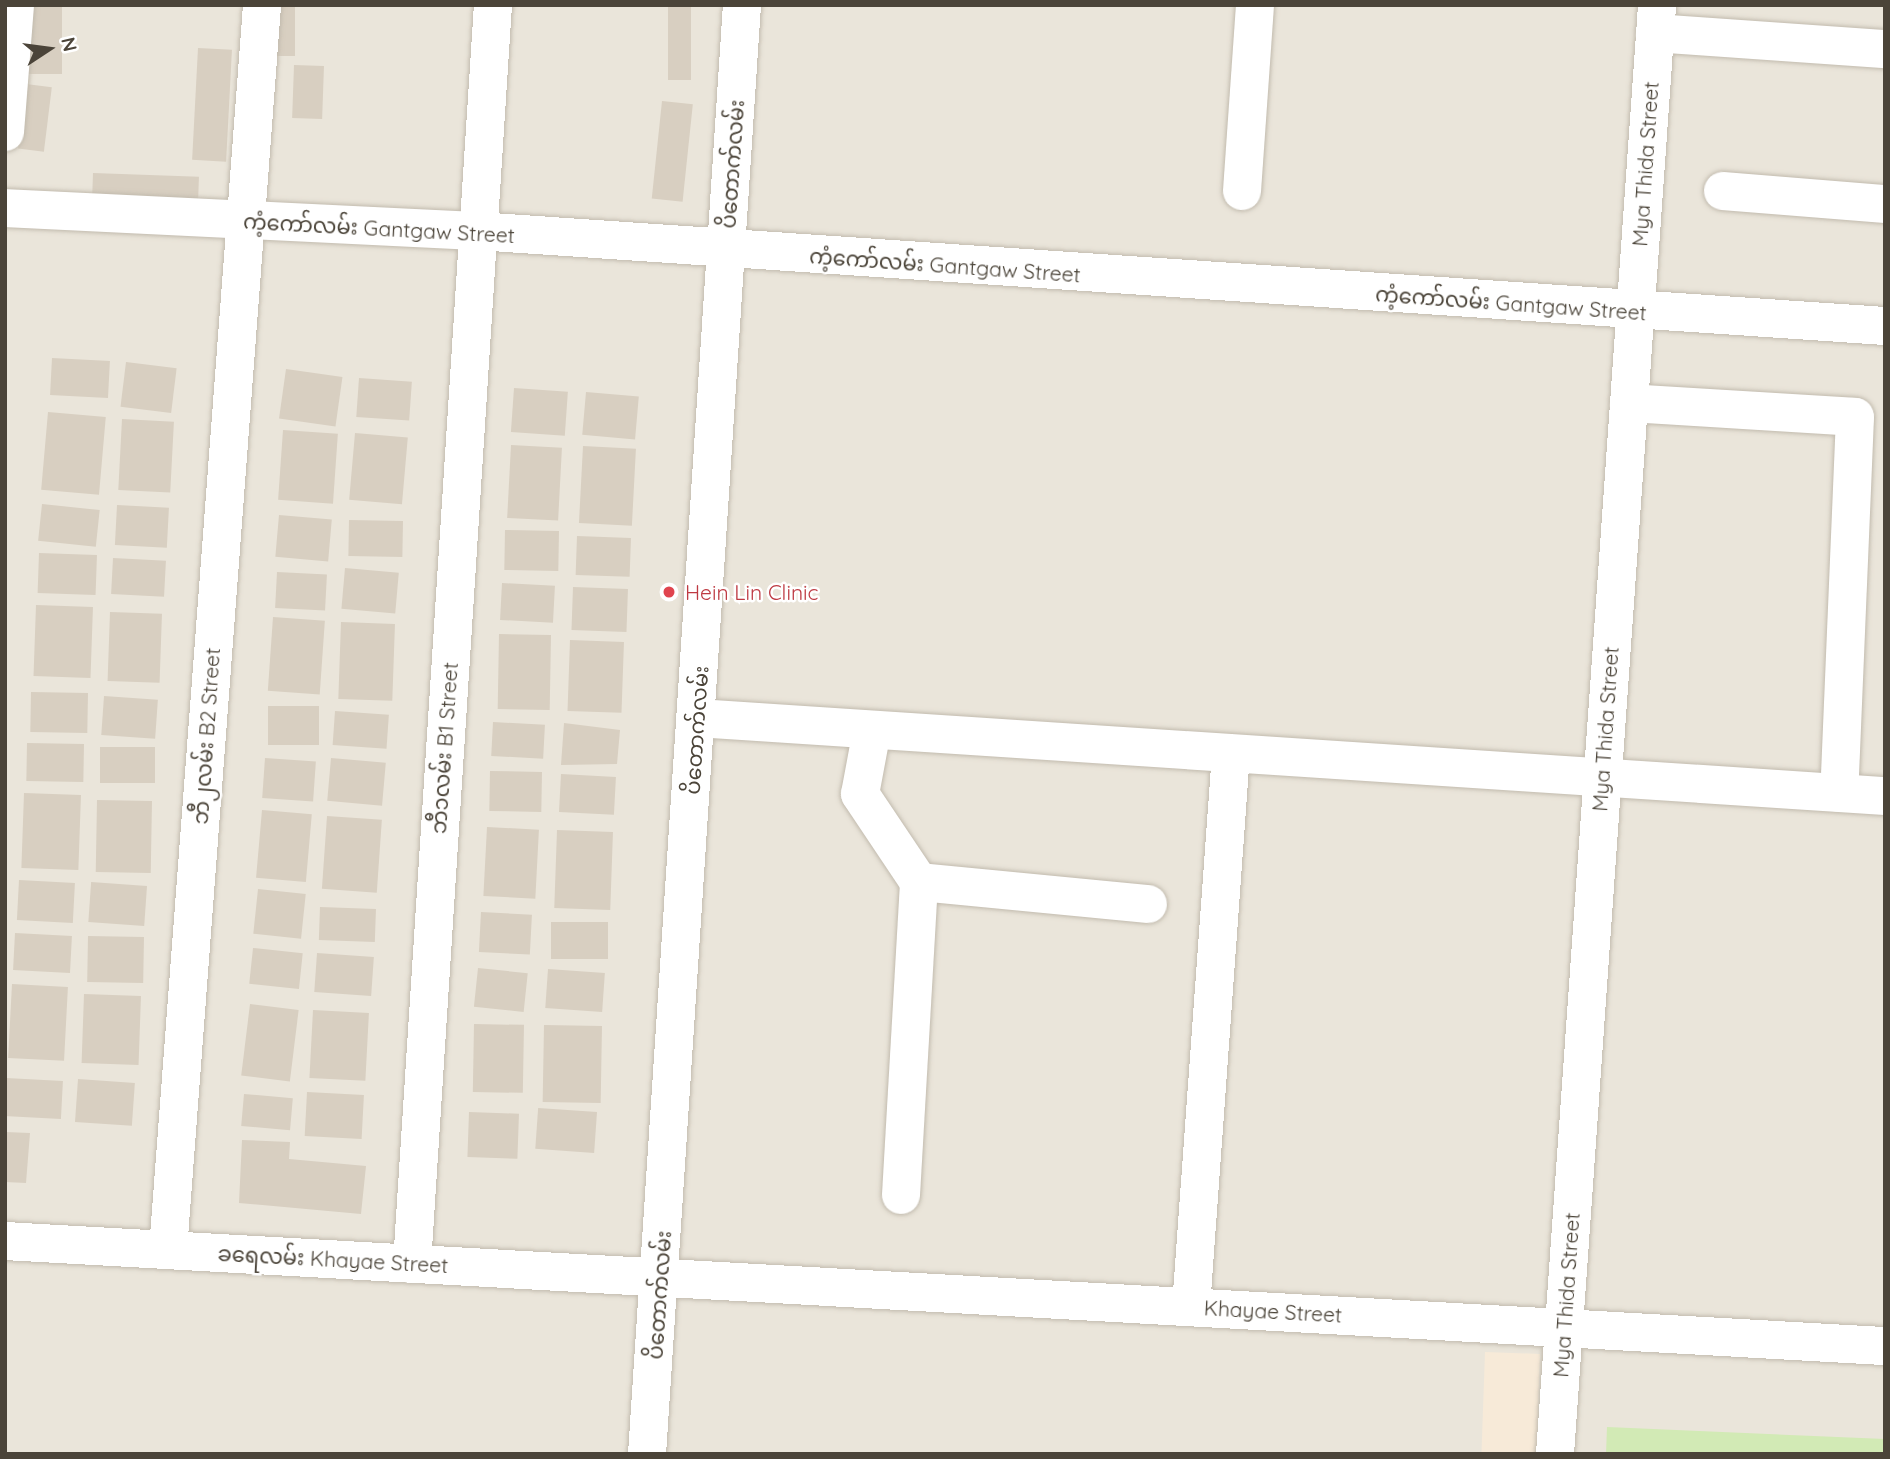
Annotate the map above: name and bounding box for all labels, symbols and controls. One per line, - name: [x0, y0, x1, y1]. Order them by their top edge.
- north arrow: [14, 14, 84, 84]
- text: N: [56, 35, 83, 54]
- street label: Mya Thida Street: [1627, 81, 1663, 247]
- street label: ပိတောက်လမ်း: [715, 99, 749, 229]
- street label: ကံ့ကော်လမ်း Gantgaw Street: [243, 208, 515, 248]
- street label: ကံ့ကော်လမ်း Gantgaw Street: [809, 243, 1081, 287]
- street label: ကံ့ကော်လမ်း Gantgaw Street: [1375, 281, 1647, 325]
- place label: Hein Lin Clinic: [685, 579, 818, 605]
- marker: Hein Lin Clinic: [659, 582, 679, 602]
- street label: Mya Thida Street: [1587, 646, 1623, 812]
- street label: ဘီ၂လမ်း B2 Street: [187, 647, 225, 825]
- street label: ဘီ၁လမ်း B1 Street: [425, 661, 463, 835]
- street label: ပိတောက်လမ်း: [679, 665, 713, 795]
- street label: Mya Thida Street: [1548, 1212, 1584, 1378]
- street label: ပိတောက်လမ်း: [642, 1230, 676, 1360]
- street label: ခရေလမ်း Khayae Street: [217, 1240, 449, 1278]
- street label: Khayae Street: [1203, 1295, 1343, 1327]

